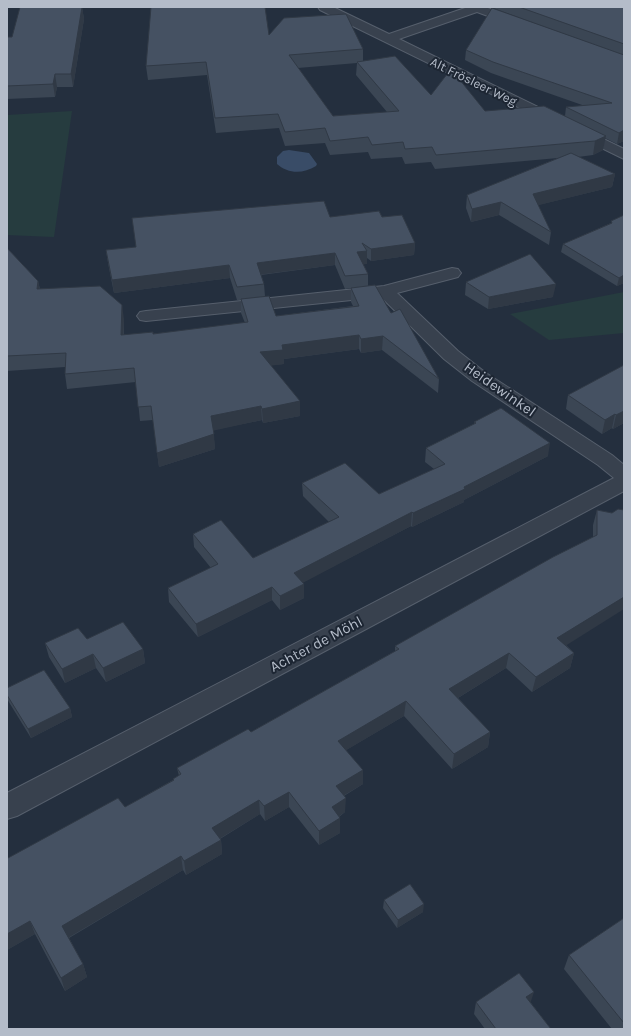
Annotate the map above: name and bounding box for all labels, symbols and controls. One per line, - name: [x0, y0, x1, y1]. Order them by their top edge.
- street label: Alt Frösleer Weg: [428, 54, 520, 109]
- street label: Heidewinkel: [461, 358, 539, 420]
- street label: Achter de Möhl: [267, 612, 365, 676]

